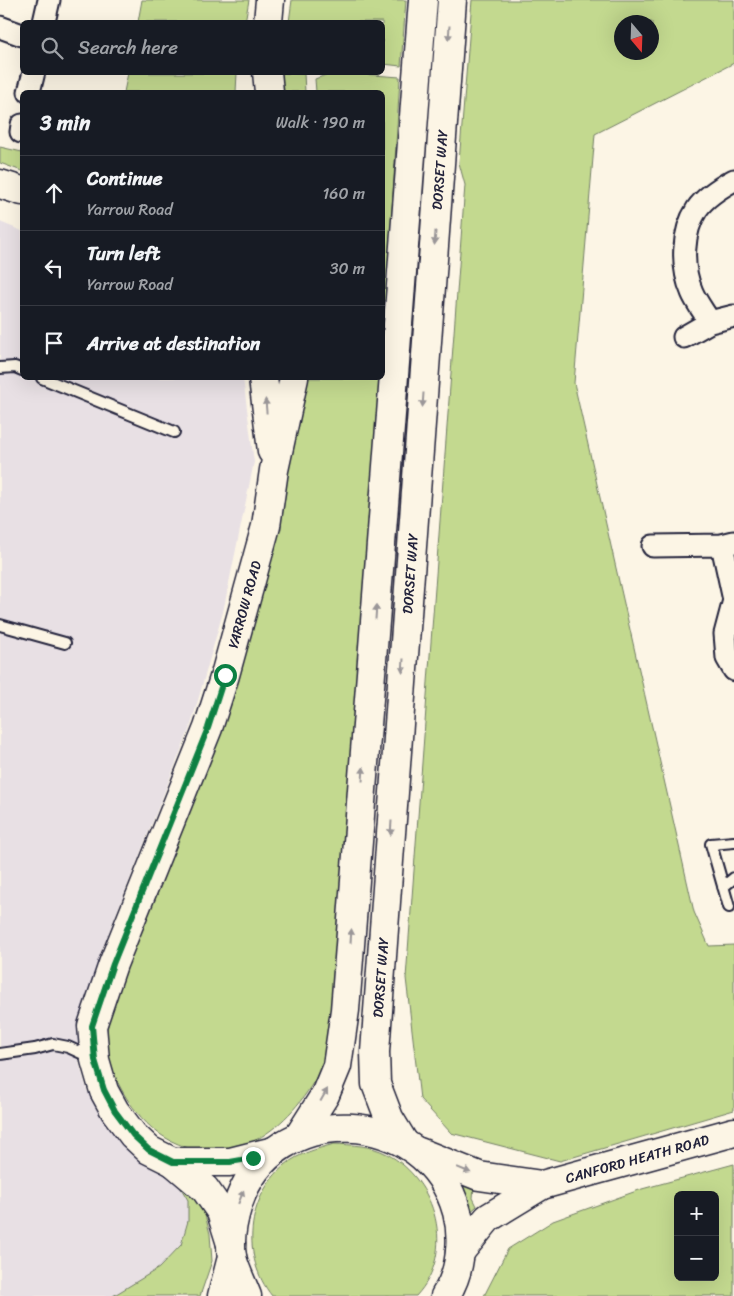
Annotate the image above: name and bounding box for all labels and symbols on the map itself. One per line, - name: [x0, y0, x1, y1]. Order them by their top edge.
- north arrow: [614, 15, 659, 60]
- one-way arrow: [445, 25, 453, 41]
- street label: DORSET WAY: [424, 128, 455, 211]
- one-way arrow: [430, 230, 438, 246]
- one-way arrow: [418, 392, 426, 408]
- one-way arrow: [262, 398, 270, 414]
- street label: DORSET WAY: [395, 532, 425, 615]
- street label: YARROW ROAD: [220, 557, 269, 651]
- one-way arrow: [372, 604, 380, 620]
- one-way arrow: [399, 659, 407, 675]
- route start: [214, 664, 237, 687]
- one-way arrow: [360, 766, 368, 782]
- one-way arrow: [387, 821, 395, 837]
- one-way arrow: [347, 928, 355, 944]
- street label: DORSET WAY: [365, 936, 396, 1019]
- one-way arrow: [320, 1087, 328, 1102]
- street label: CANFORD HEATH ROAD: [562, 1127, 712, 1191]
- route end: [242, 1147, 265, 1170]
- one-way arrow: [457, 1166, 472, 1174]
- one-way arrow: [237, 1189, 245, 1204]

